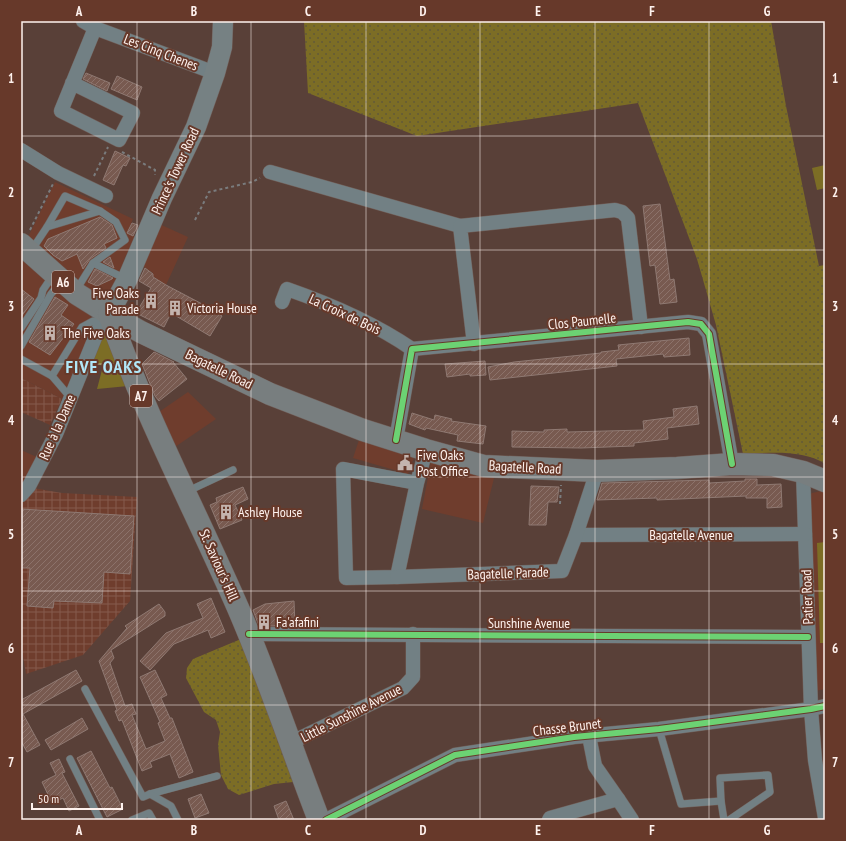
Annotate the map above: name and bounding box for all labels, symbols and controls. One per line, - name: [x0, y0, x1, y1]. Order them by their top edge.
- text: A: [75, 3, 83, 20]
- text: B: [191, 3, 197, 20]
- text: C: [305, 3, 311, 20]
- text: D: [420, 3, 427, 20]
- text: E: [535, 3, 541, 20]
- text: F: [649, 3, 655, 20]
- text: G: [764, 3, 771, 20]
- street label: Les Cinq Chenes: [121, 30, 201, 75]
- text: 1: [8, 70, 14, 87]
- text: 1: [832, 70, 838, 87]
- street label: Prince's Tower Road: [147, 125, 203, 217]
- text: 2: [8, 184, 14, 201]
- text: 2: [832, 184, 838, 201]
- road number: A6: [52, 271, 74, 293]
- place label: Five Oaks Parade: [93, 284, 139, 318]
- street label: La Croix de Bois: [306, 290, 384, 339]
- building icon: Five Oaks Parade: [142, 292, 160, 310]
- text: 3: [8, 298, 14, 315]
- text: 3: [832, 298, 838, 315]
- building icon: Victoria House: [166, 299, 184, 317]
- place label: Victoria House: [186, 299, 257, 317]
- street label: Clos Paumelle: [547, 308, 617, 334]
- building icon: The Five Oaks: [41, 324, 59, 342]
- place label: The Five Oaks: [62, 324, 130, 342]
- street label: Bagatelle Road: [182, 345, 256, 393]
- district label: FIVE OAKS: [66, 355, 142, 378]
- road number: A7: [130, 385, 152, 407]
- street label: Rue à la Dame: [35, 391, 80, 463]
- text: 4: [8, 412, 15, 429]
- text: 4: [832, 412, 839, 429]
- place label: Five Oaks Post Office: [417, 446, 469, 480]
- public building icon: Five Oaks Post Office: [396, 454, 414, 472]
- street label: Bagatelle Road: [488, 456, 562, 478]
- building icon: Ashley House: [217, 503, 235, 521]
- place label: Ashley House: [238, 503, 303, 521]
- text: 5: [8, 526, 14, 543]
- street label: St. Saviour's Hill: [195, 526, 243, 604]
- street label: Bagatelle Avenue: [649, 526, 733, 544]
- text: 5: [832, 526, 838, 543]
- street label: Bagatelle Parade: [467, 563, 549, 583]
- street label: Patier Road: [797, 569, 817, 625]
- building icon: Fa'afafini: [255, 613, 273, 631]
- place label: Fa'afafini: [276, 613, 319, 631]
- street label: Sunshine Avenue: [488, 614, 570, 632]
- text: 6: [8, 640, 14, 657]
- text: 6: [832, 640, 838, 657]
- street label: Little Sunshine Avenue: [298, 680, 405, 746]
- street label: Chasse Brunet: [532, 714, 602, 740]
- text: 7: [8, 754, 14, 771]
- text: 7: [832, 754, 838, 771]
- scale bar: [32, 785, 122, 811]
- text: 50 m: [38, 791, 59, 806]
- text: A: [75, 822, 83, 839]
- text: B: [191, 822, 197, 839]
- text: C: [305, 822, 311, 839]
- text: D: [420, 822, 427, 839]
- text: E: [535, 822, 541, 839]
- text: F: [649, 822, 655, 839]
- text: G: [764, 822, 771, 839]

